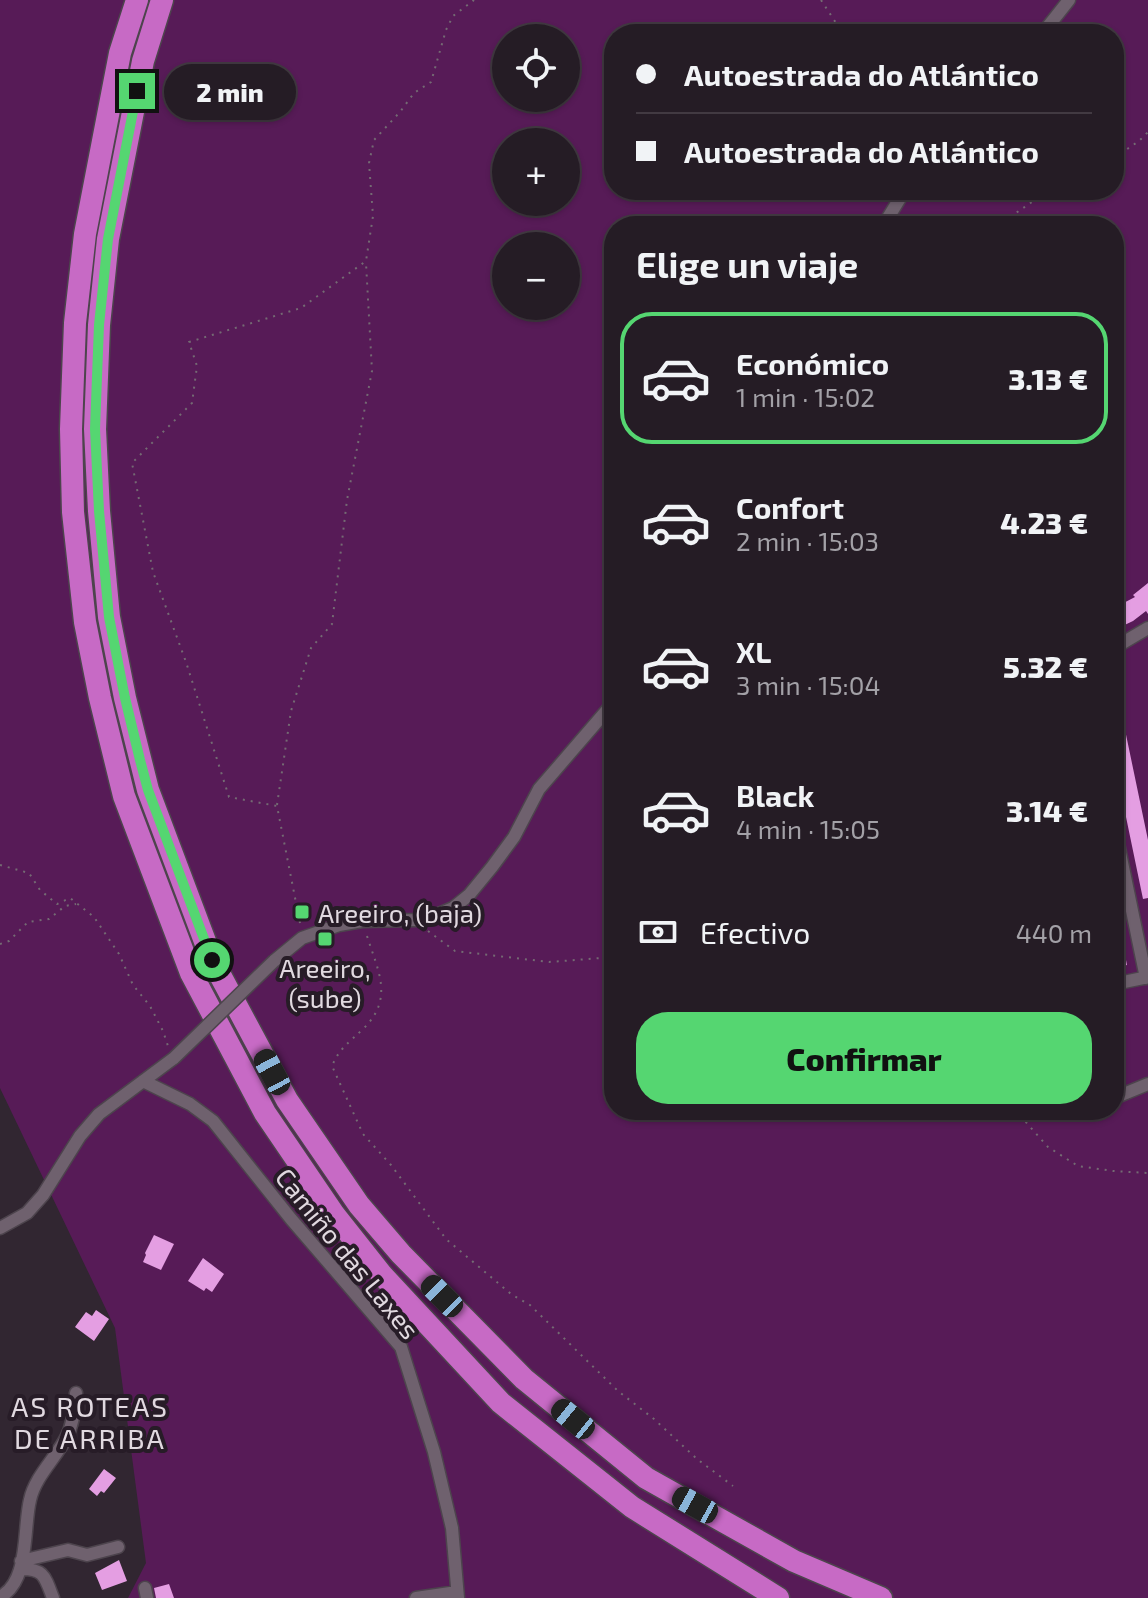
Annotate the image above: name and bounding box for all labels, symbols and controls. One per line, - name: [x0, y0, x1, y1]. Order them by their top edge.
- map controls: [492, 24, 580, 320]
- button: locate: [492, 24, 580, 112]
- text: Autoestrada do Atlántico: [684, 56, 1039, 92]
- callout: 2 min: [165, 63, 297, 119]
- route end: [119, 73, 155, 109]
- text: 2 min: [196, 76, 264, 107]
- button: +: [492, 128, 580, 216]
- text: Autoestrada do Atlántico: [684, 133, 1039, 169]
- button: −: [492, 232, 580, 320]
- text: Elige un viaje: [636, 242, 858, 285]
- icon: car: [640, 342, 712, 414]
- text: Económico: [736, 345, 889, 381]
- text: 3.13 €: [1008, 360, 1088, 396]
- text: 1 min · 15:02: [736, 381, 875, 412]
- icon: car: [640, 486, 712, 558]
- text: Confort: [736, 489, 844, 525]
- text: 4.23 €: [1000, 504, 1088, 540]
- text: 2 min · 15:03: [736, 525, 879, 556]
- icon: car: [640, 630, 712, 702]
- text: XL: [736, 633, 771, 669]
- text: 5.32 €: [1003, 648, 1088, 684]
- text: 3 min · 15:04: [736, 669, 880, 700]
- icon: car: [640, 774, 712, 846]
- text: Black: [736, 777, 814, 813]
- text: 3.14 €: [1006, 792, 1088, 828]
- text: 4 min · 15:05: [736, 813, 880, 844]
- place label: Areeiro, (baja): [318, 897, 482, 928]
- marker: Areeiro, (baja): [293, 903, 311, 921]
- icon: cash: [636, 910, 680, 954]
- text: Efectivo: [700, 914, 810, 950]
- text: 440 m: [1016, 917, 1092, 948]
- marker: Areeiro, (sube): [316, 930, 334, 948]
- route start: [194, 942, 230, 978]
- place label: Areeiro, (sube): [279, 952, 371, 1013]
- button: Confirmar: [636, 1012, 1092, 1104]
- car: [250, 1045, 294, 1099]
- street label: Camiño das Laxes: [270, 1161, 426, 1345]
- car: [417, 1271, 467, 1321]
- district label: AS ROTEAS DE ARRIBA: [11, 1389, 169, 1455]
- car: [547, 1395, 599, 1443]
- car: [668, 1483, 722, 1527]

